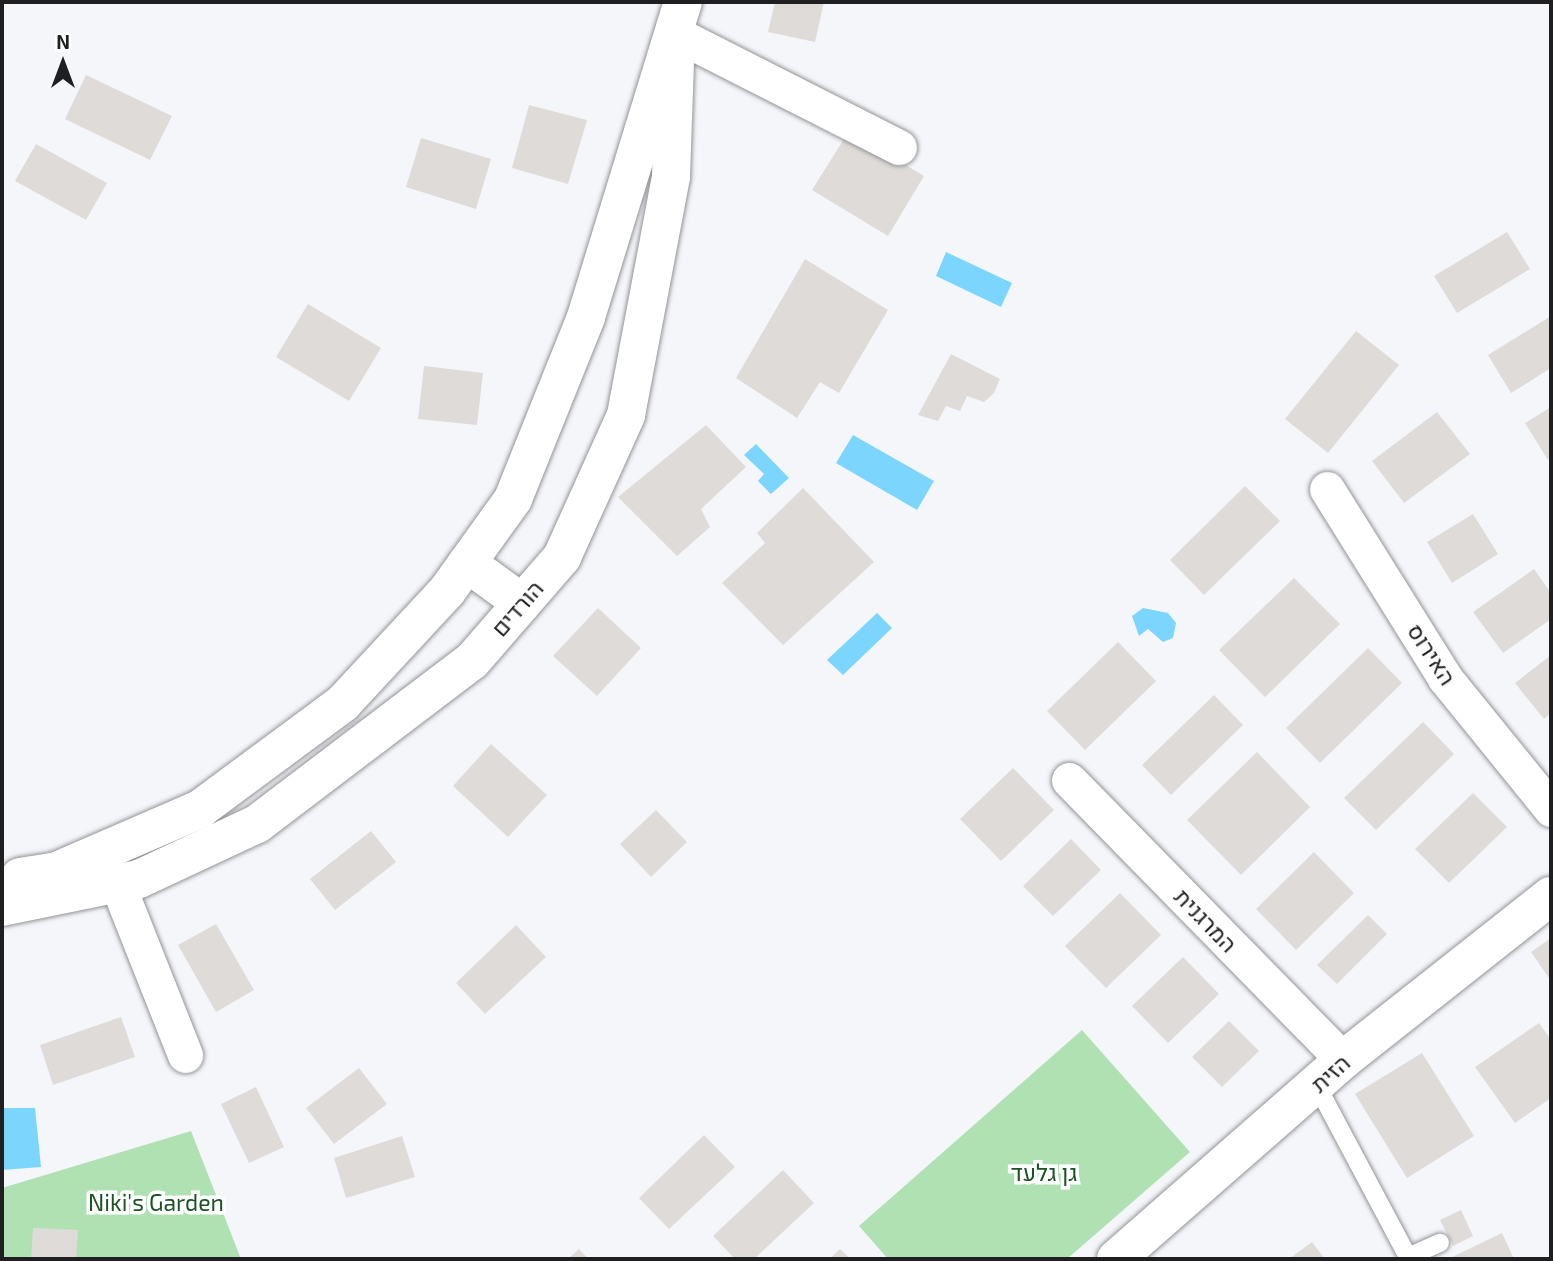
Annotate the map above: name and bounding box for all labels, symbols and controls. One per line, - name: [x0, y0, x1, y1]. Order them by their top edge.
- north arrow: [28, 28, 98, 98]
- text: N: [56, 30, 70, 53]
- street label: הורדים: [485, 574, 549, 642]
- street label: האירוס: [1402, 618, 1462, 690]
- street label: המרגנית: [1169, 882, 1243, 958]
- street label: הזית: [1305, 1048, 1355, 1098]
- park label: גן גלעד: [1011, 1158, 1077, 1186]
- park label: Niki's Garden: [88, 1188, 224, 1216]

